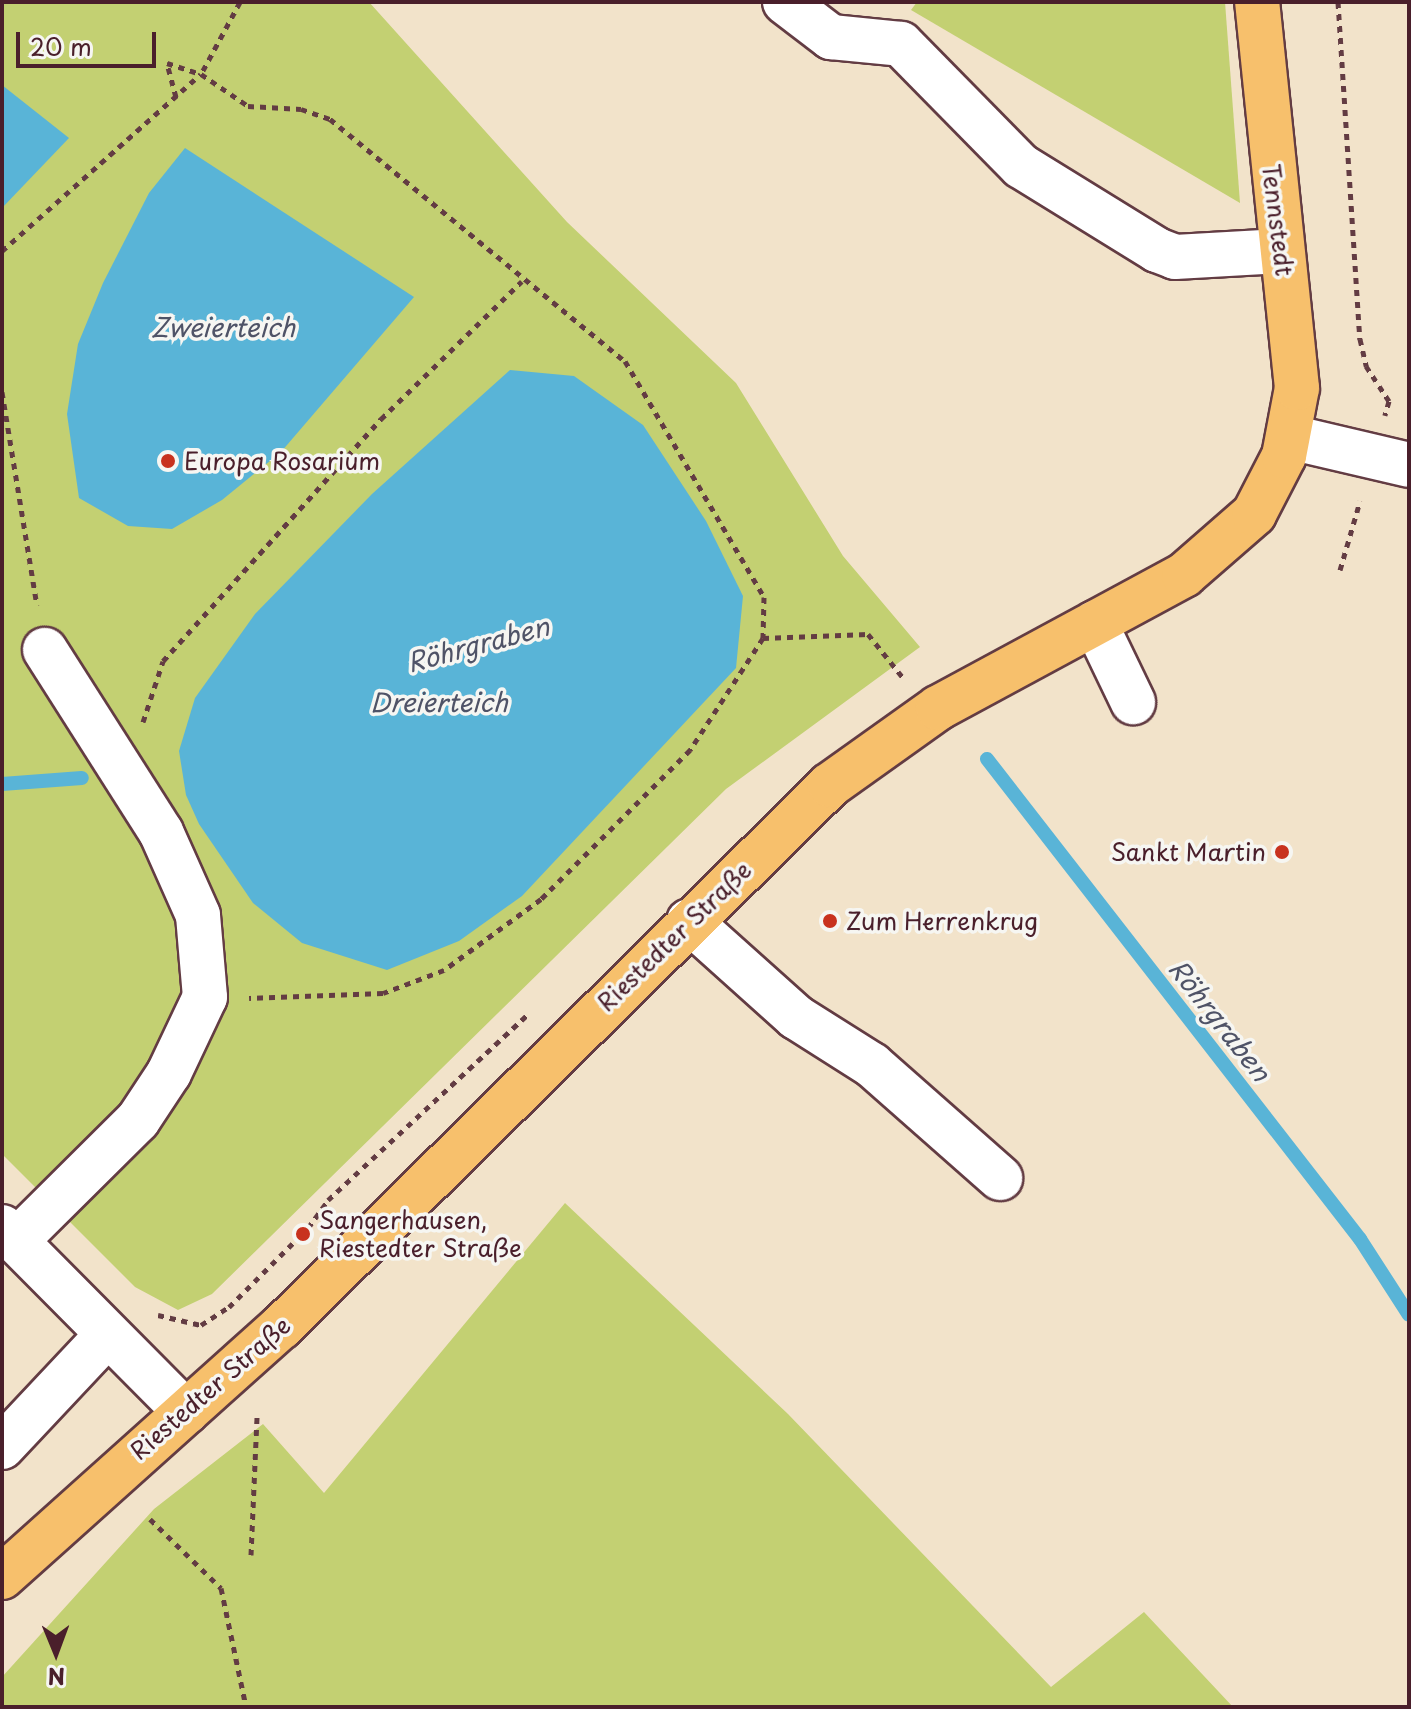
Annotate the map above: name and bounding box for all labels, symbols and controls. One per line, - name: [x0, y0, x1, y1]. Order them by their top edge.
- scale bar: [20, 16, 160, 66]
- text: 20 m: [30, 28, 92, 64]
- street label: Tennstedt: [1257, 162, 1299, 278]
- water label: Zweierteich: [151, 311, 295, 343]
- place label: Europa Rosarium: [184, 447, 380, 475]
- marker: Europa Rosarium: [159, 452, 177, 470]
- water label: Röhrgraben: [403, 610, 553, 678]
- water label: Dreierteich: [370, 686, 508, 718]
- place label: Sankt Martin: [1109, 838, 1266, 866]
- marker: Sankt Martin: [1273, 843, 1291, 861]
- street label: Riestedter Straße: [591, 855, 757, 1017]
- place label: Zum Herrenkrug: [846, 907, 1038, 935]
- marker: Zum Herrenkrug: [821, 912, 839, 930]
- water label: Röhrgraben: [1163, 953, 1277, 1087]
- place label: Sangerhausen, Riestedter Straße: [319, 1206, 523, 1262]
- marker: Sangerhausen, Riestedter Straße: [294, 1225, 312, 1243]
- street label: Riestedter Straße: [124, 1310, 296, 1466]
- north arrow: [16, 1613, 96, 1693]
- text: N: [47, 1661, 65, 1694]

